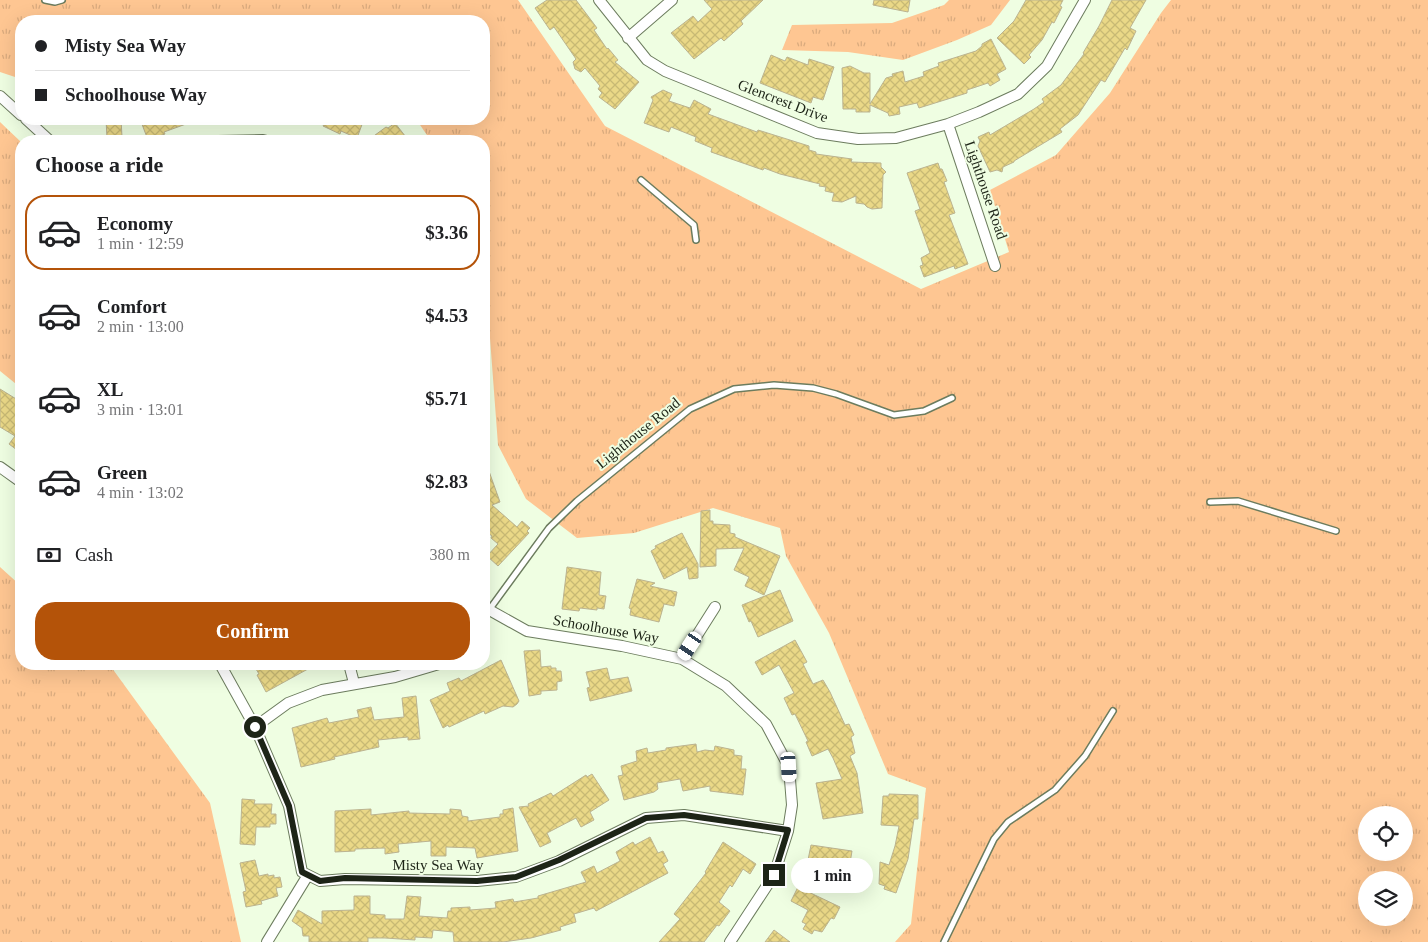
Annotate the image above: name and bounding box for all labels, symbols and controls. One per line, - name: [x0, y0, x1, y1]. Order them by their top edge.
- text: Misty Sea Way: [65, 35, 186, 56]
- street label: Glencrest Drive: [736, 76, 831, 126]
- text: Schoolhouse Way: [65, 84, 207, 105]
- street label: Lighthouse Road: [962, 139, 1010, 242]
- text: Choose a ride: [35, 152, 163, 177]
- icon: car: [37, 210, 82, 255]
- text: Economy: [97, 213, 173, 234]
- text: $3.36: [425, 222, 468, 243]
- text: 1 min · 12:59: [97, 235, 184, 252]
- icon: car: [37, 293, 82, 338]
- text: Comfort: [97, 296, 167, 317]
- text: $4.53: [425, 305, 468, 326]
- text: 2 min · 13:00: [97, 318, 184, 335]
- icon: car: [37, 376, 82, 421]
- text: XL: [97, 379, 123, 400]
- text: $5.71: [425, 388, 468, 409]
- street label: Lighthouse Road: [593, 394, 683, 472]
- text: 3 min · 13:01: [97, 401, 184, 418]
- icon: car: [37, 459, 82, 504]
- text: Green: [97, 462, 147, 483]
- text: $2.83: [425, 471, 468, 492]
- text: 4 min · 13:02: [97, 484, 184, 501]
- icon: cash: [35, 541, 63, 569]
- text: Cash: [75, 544, 113, 565]
- text: 380 m: [430, 546, 470, 563]
- button: Confirm: [35, 602, 470, 660]
- street label: Schoolhouse Way: [552, 612, 661, 646]
- car: [675, 629, 704, 663]
- route start: [244, 716, 266, 738]
- car: [780, 752, 797, 782]
- map controls: [1358, 806, 1413, 926]
- button: locate: [1358, 806, 1413, 861]
- street label: Misty Sea Way: [392, 857, 484, 873]
- callout: 1 min: [792, 858, 874, 892]
- route end: [763, 864, 785, 886]
- text: 1 min: [813, 867, 851, 884]
- button: layers: [1358, 871, 1413, 926]

